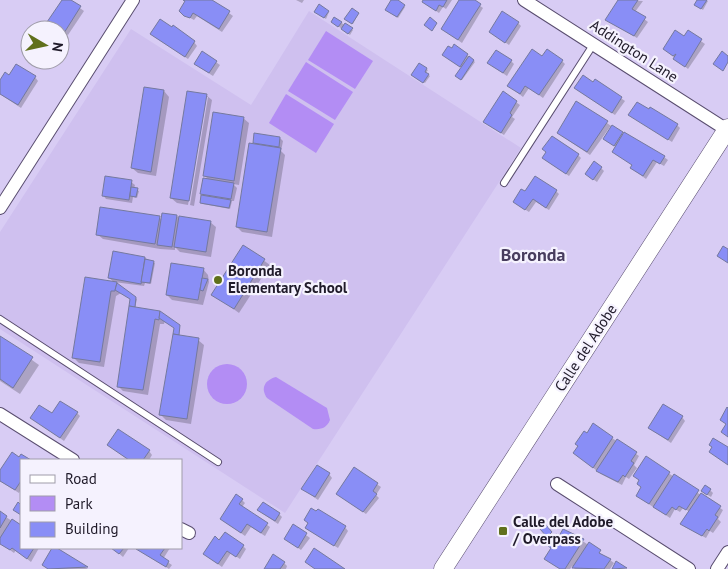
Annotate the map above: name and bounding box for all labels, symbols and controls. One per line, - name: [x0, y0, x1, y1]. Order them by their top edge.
- street label: Addington Lane: [587, 15, 682, 86]
- north arrow: [20, 20, 70, 70]
- text: N: [48, 41, 67, 53]
- district label: Boronda: [501, 243, 565, 266]
- place label: Boronda Elementary School: [228, 261, 348, 297]
- marker: Boronda Elementary School: [212, 274, 224, 286]
- street label: Calle del Adobe: [550, 300, 621, 395]
- legend: [20, 459, 182, 549]
- text: Road: [65, 469, 97, 488]
- text: Park: [65, 494, 93, 513]
- place label: Calle del Adobe / Overpass: [512, 512, 613, 548]
- text: Building: [65, 519, 119, 538]
- marker: Calle del Adobe / Overpass: [497, 525, 509, 537]

